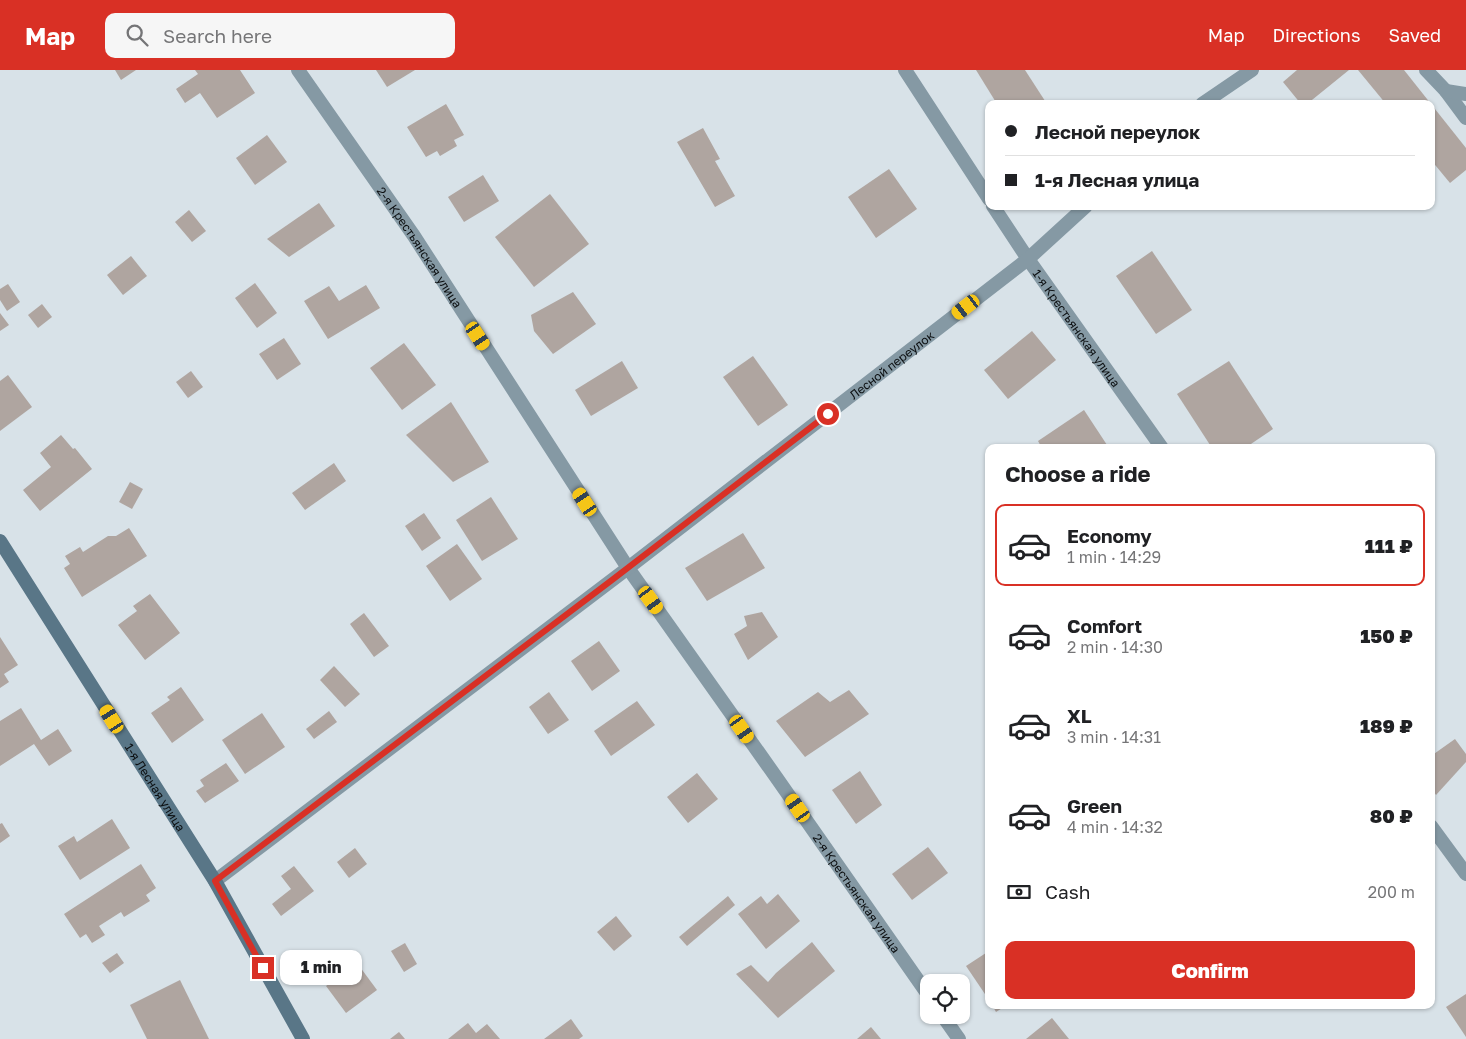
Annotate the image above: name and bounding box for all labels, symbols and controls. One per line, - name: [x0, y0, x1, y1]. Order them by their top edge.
- search box: [105, 13, 455, 58]
- text: Map: [25, 21, 75, 50]
- icon: search: [123, 21, 151, 49]
- text: Search here: [163, 24, 272, 47]
- text: Map: [1208, 24, 1244, 46]
- text: Directions: [1272, 24, 1360, 46]
- text: Saved: [1388, 24, 1441, 46]
- text: Лесной переулок: [1035, 120, 1200, 143]
- text: 1-я Лесная улица: [1035, 168, 1199, 191]
- street label: 2-я Крестьянская улица: [374, 184, 466, 310]
- street label: 1-я Крестьянская улица: [1030, 266, 1124, 390]
- car: [949, 292, 982, 322]
- car: [463, 319, 492, 353]
- street label: Лесной переулок: [846, 327, 937, 402]
- route start: [817, 403, 839, 425]
- text: Choose a ride: [1005, 460, 1151, 487]
- car: [570, 485, 599, 519]
- icon: car: [1007, 523, 1052, 568]
- text: Economy: [1067, 524, 1152, 547]
- text: 111 ₽: [1365, 534, 1413, 557]
- text: 1 min · 14:29: [1067, 547, 1161, 567]
- car: [636, 583, 665, 617]
- icon: car: [1007, 613, 1052, 658]
- text: Comfort: [1067, 614, 1142, 637]
- text: 150 ₽: [1360, 624, 1413, 647]
- text: 2 min · 14:30: [1067, 637, 1163, 657]
- car: [97, 702, 126, 736]
- icon: car: [1007, 703, 1052, 748]
- text: XL: [1067, 704, 1092, 727]
- car: [727, 712, 756, 746]
- text: 189 ₽: [1360, 714, 1413, 737]
- text: 3 min · 14:31: [1067, 727, 1161, 747]
- street label: 1-я Лесная улица: [122, 740, 189, 834]
- car: [783, 791, 812, 825]
- icon: car: [1007, 793, 1052, 838]
- text: Green: [1067, 794, 1122, 817]
- text: 80 ₽: [1370, 804, 1413, 827]
- text: 4 min · 14:32: [1067, 817, 1163, 837]
- street label: 2-я Крестьянская улица: [810, 830, 904, 956]
- icon: cash: [1005, 878, 1033, 906]
- text: Cash: [1045, 880, 1090, 903]
- text: 200 m: [1368, 882, 1415, 902]
- button: Confirm: [1005, 941, 1415, 999]
- callout: 1 min: [280, 950, 363, 986]
- route end: [252, 957, 274, 979]
- text: 1 min: [301, 957, 341, 977]
- map controls: [920, 974, 970, 1024]
- button: locate: [920, 974, 970, 1024]

